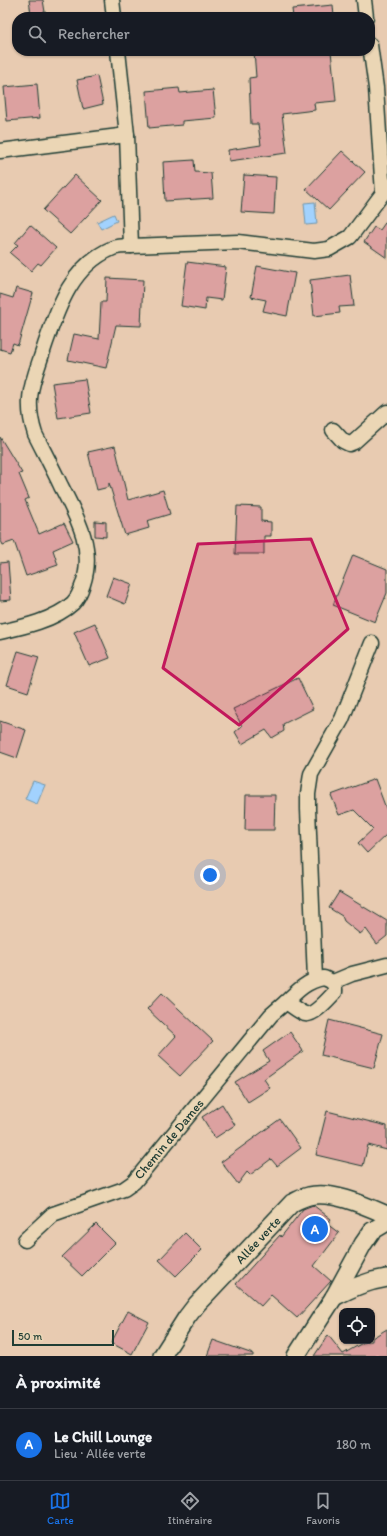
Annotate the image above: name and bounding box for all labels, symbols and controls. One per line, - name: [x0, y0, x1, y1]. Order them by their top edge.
- search box: [12, 12, 375, 56]
- icon: search: [26, 23, 48, 45]
- text: Rechercher: [58, 25, 130, 43]
- your location: [200, 865, 220, 885]
- street label: Chemin de Dames: [131, 1096, 207, 1182]
- street label: Allée verte: [232, 1213, 284, 1267]
- pin: A: [302, 1214, 328, 1244]
- map controls: [339, 1308, 375, 1344]
- button: locate: [339, 1308, 375, 1344]
- scale bar: [12, 1328, 114, 1347]
- text: 50 m: [18, 1330, 42, 1343]
- text: À proximité: [16, 1372, 101, 1392]
- text: Le Chill Lounge: [54, 1428, 152, 1446]
- text: A: [25, 1437, 33, 1452]
- text: 180 m: [336, 1437, 371, 1452]
- text: Lieu · Allée verte: [54, 1446, 146, 1461]
- tab: Carte: [47, 1490, 74, 1527]
- tab: Itinéraire: [168, 1490, 212, 1527]
- tab: Favoris: [306, 1490, 340, 1527]

